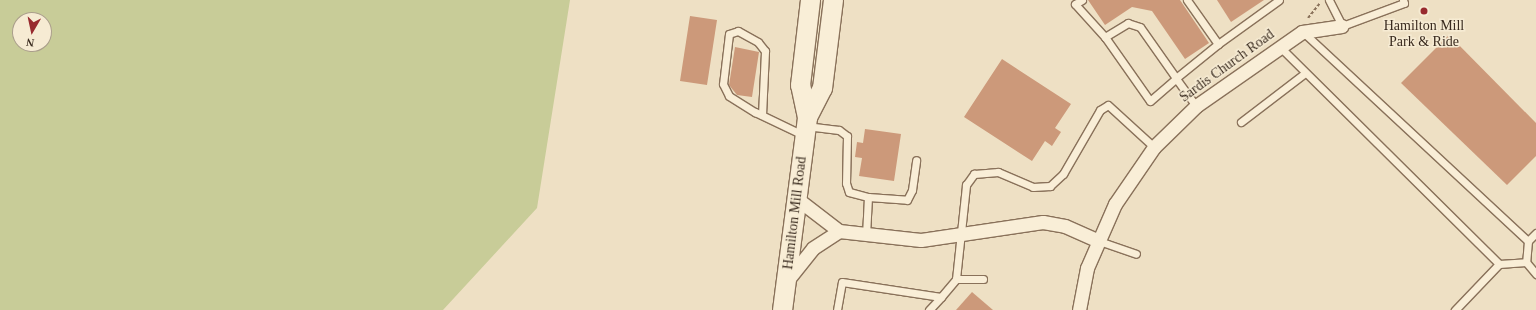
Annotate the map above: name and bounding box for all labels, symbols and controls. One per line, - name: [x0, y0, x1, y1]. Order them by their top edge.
- marker: Hamilton Mill Park & Ride: [1419, 6, 1429, 16]
- north arrow: [12, 12, 52, 52]
- place label: Hamilton Mill Park & Ride: [1384, 18, 1464, 50]
- street label: Sardis Church Road: [1176, 26, 1278, 106]
- text: N: [25, 36, 35, 49]
- street label: Hamilton Mill Road: [780, 156, 810, 270]

